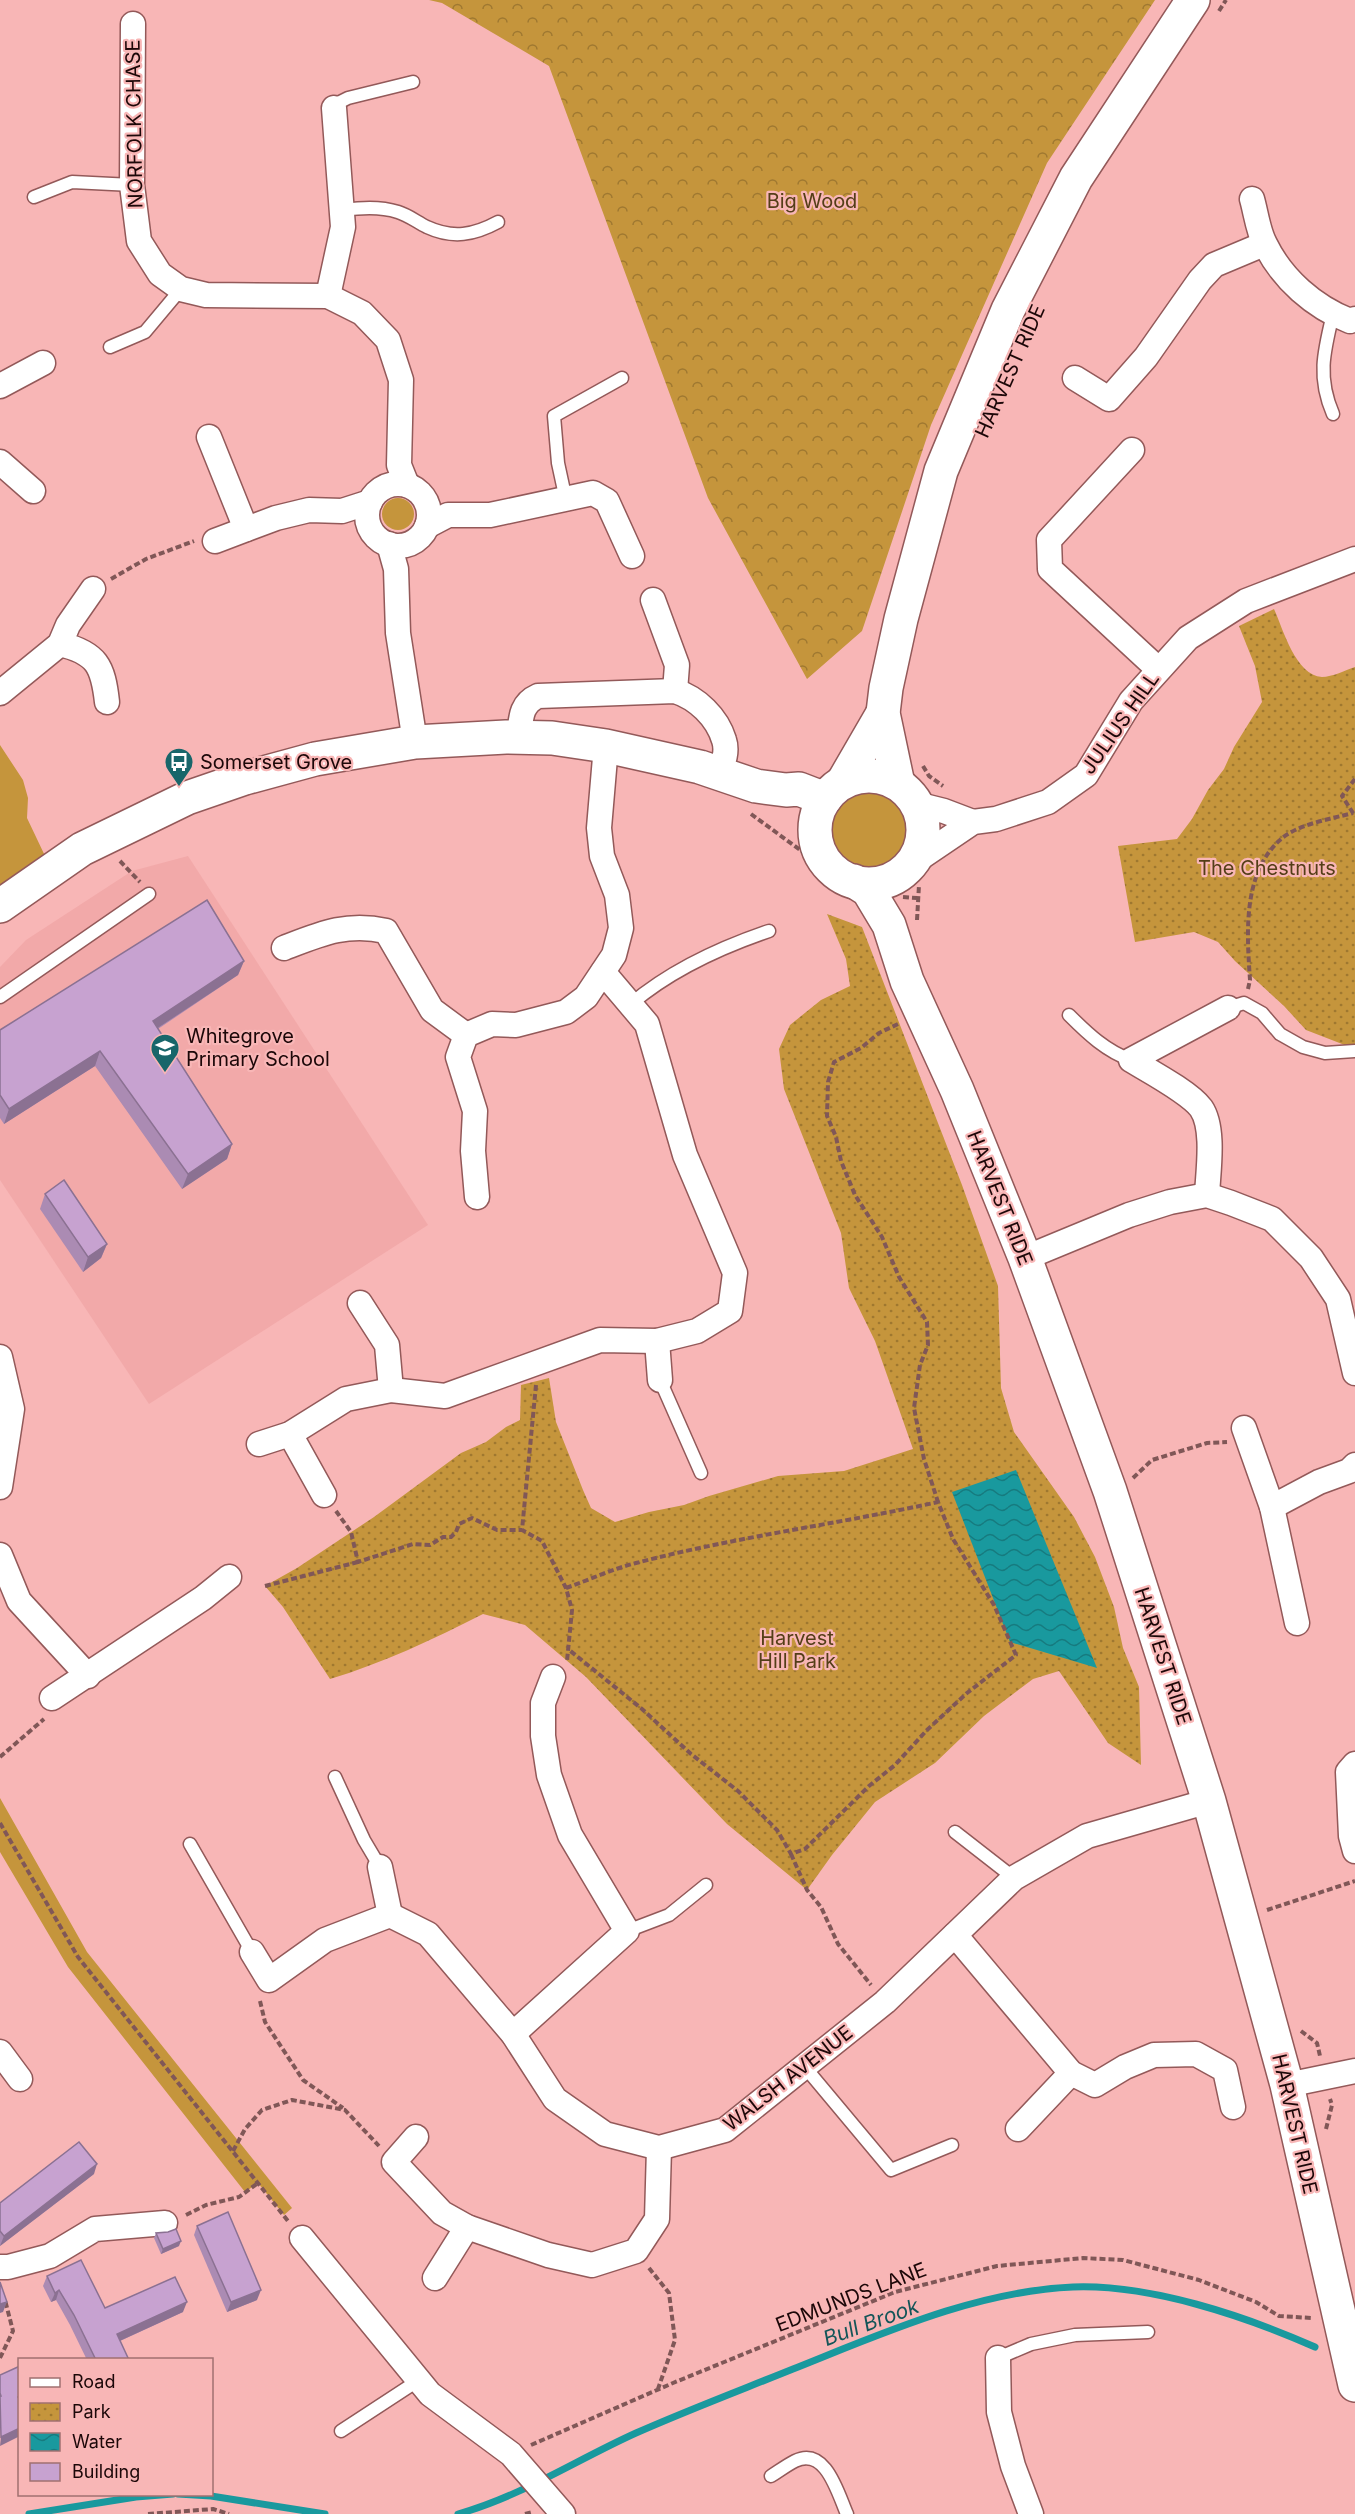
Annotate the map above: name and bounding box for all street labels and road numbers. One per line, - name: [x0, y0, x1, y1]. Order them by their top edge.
- street label: NORFOLK CHASE: [121, 39, 147, 209]
- street label: HARVEST RIDE: [970, 301, 1050, 441]
- street label: JULIUS HILL: [1076, 667, 1164, 779]
- street label: HARVEST RIDE: [962, 1127, 1038, 1269]
- street label: HARVEST RIDE: [1129, 1584, 1197, 1728]
- street label: WALSH AVENUE: [719, 2020, 857, 2136]
- street label: HARVEST RIDE: [1267, 2052, 1323, 2196]
- street label: EDMUNDS LANE: [772, 2257, 930, 2337]

